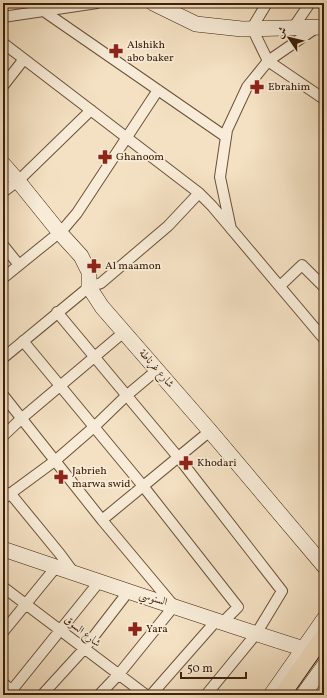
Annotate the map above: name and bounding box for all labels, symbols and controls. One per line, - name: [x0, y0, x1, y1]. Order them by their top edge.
- north arrow: [269, 18, 309, 58]
- text: ش: [273, 24, 291, 42]
- place label: Alshikh abo baker: [127, 38, 174, 66]
- pharmacy icon: Alshikh abo baker: [108, 43, 124, 59]
- pharmacy icon: Ebrahim: [249, 79, 265, 95]
- place label: Ebrahim: [268, 80, 311, 95]
- pharmacy icon: Ghanoom: [97, 149, 113, 165]
- place label: Ghanoom: [116, 150, 164, 165]
- pharmacy icon: Al maamon: [86, 258, 102, 274]
- place label: Al maamon: [105, 259, 162, 274]
- street label: شارع غرناطة: [134, 346, 177, 392]
- pharmacy icon: Khodari: [178, 455, 194, 471]
- place label: Khodari: [197, 456, 236, 471]
- place label: Jabrieh marwa swid: [72, 464, 131, 492]
- pharmacy icon: Jabrieh marwa swid: [53, 469, 69, 485]
- street label: السنوسي: [136, 588, 169, 612]
- street label: شارع السوق: [60, 613, 104, 652]
- pharmacy icon: Yara: [127, 621, 143, 637]
- place label: Yara: [146, 622, 168, 637]
- scale bar: [181, 654, 246, 680]
- text: 50 m: [187, 661, 213, 677]

